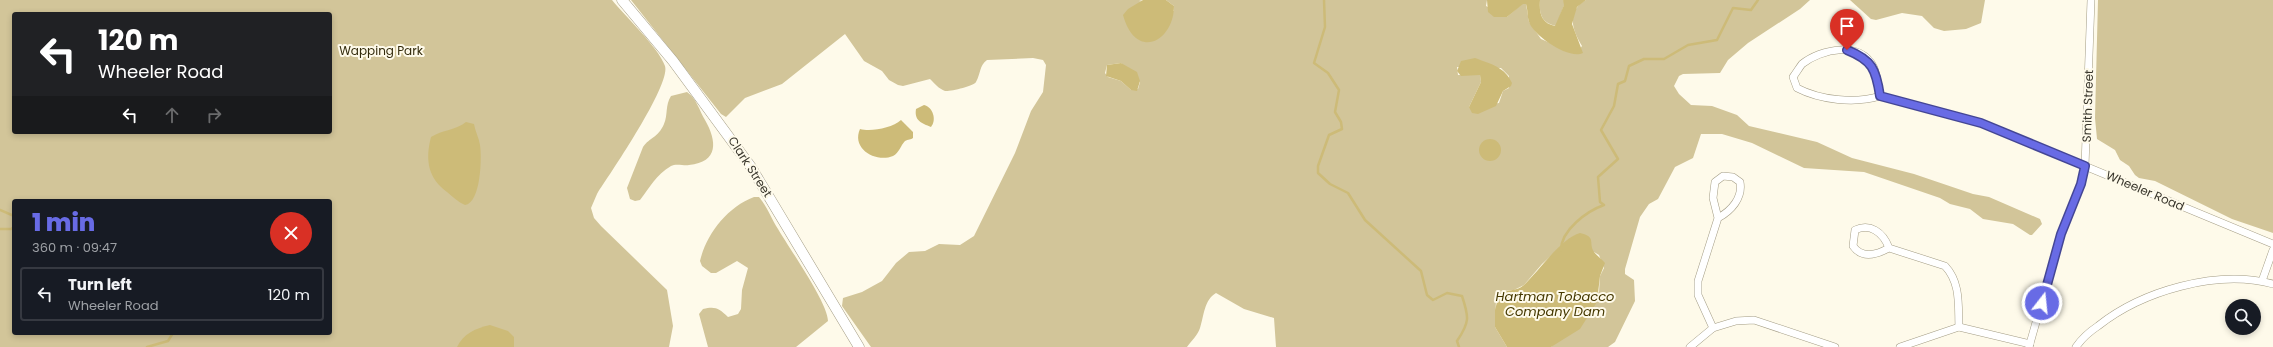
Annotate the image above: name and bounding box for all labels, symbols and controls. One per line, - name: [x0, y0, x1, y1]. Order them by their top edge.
- pin: [1830, 9, 1864, 50]
- icon: arrive: [1836, 15, 1858, 37]
- text: 120 m: [98, 21, 178, 60]
- icon: left: [32, 28, 84, 80]
- park label: Wapping Park: [339, 42, 424, 59]
- text: Wheeler Road: [98, 59, 223, 84]
- street label: Smith Street: [2078, 69, 2097, 143]
- icon: left: [119, 104, 141, 126]
- icon: ahead: [161, 104, 183, 126]
- icon: right: [203, 104, 225, 126]
- street label: Clark Street: [724, 133, 776, 200]
- street label: Wheeler Road: [2103, 166, 2187, 215]
- text: 1 min: [32, 206, 95, 239]
- button: close: [270, 212, 312, 254]
- text: 360 m · 09:47: [32, 238, 117, 257]
- text: Turn left: [68, 274, 132, 295]
- position arrow: [2021, 282, 2063, 324]
- icon: left: [34, 283, 56, 305]
- text: 120 m: [268, 284, 310, 305]
- water label: Hartman Tobacco Company Dam: [1496, 287, 1614, 321]
- text: Wheeler Road: [68, 296, 159, 315]
- map controls: [2225, 299, 2261, 335]
- button: search: [2225, 299, 2261, 335]

